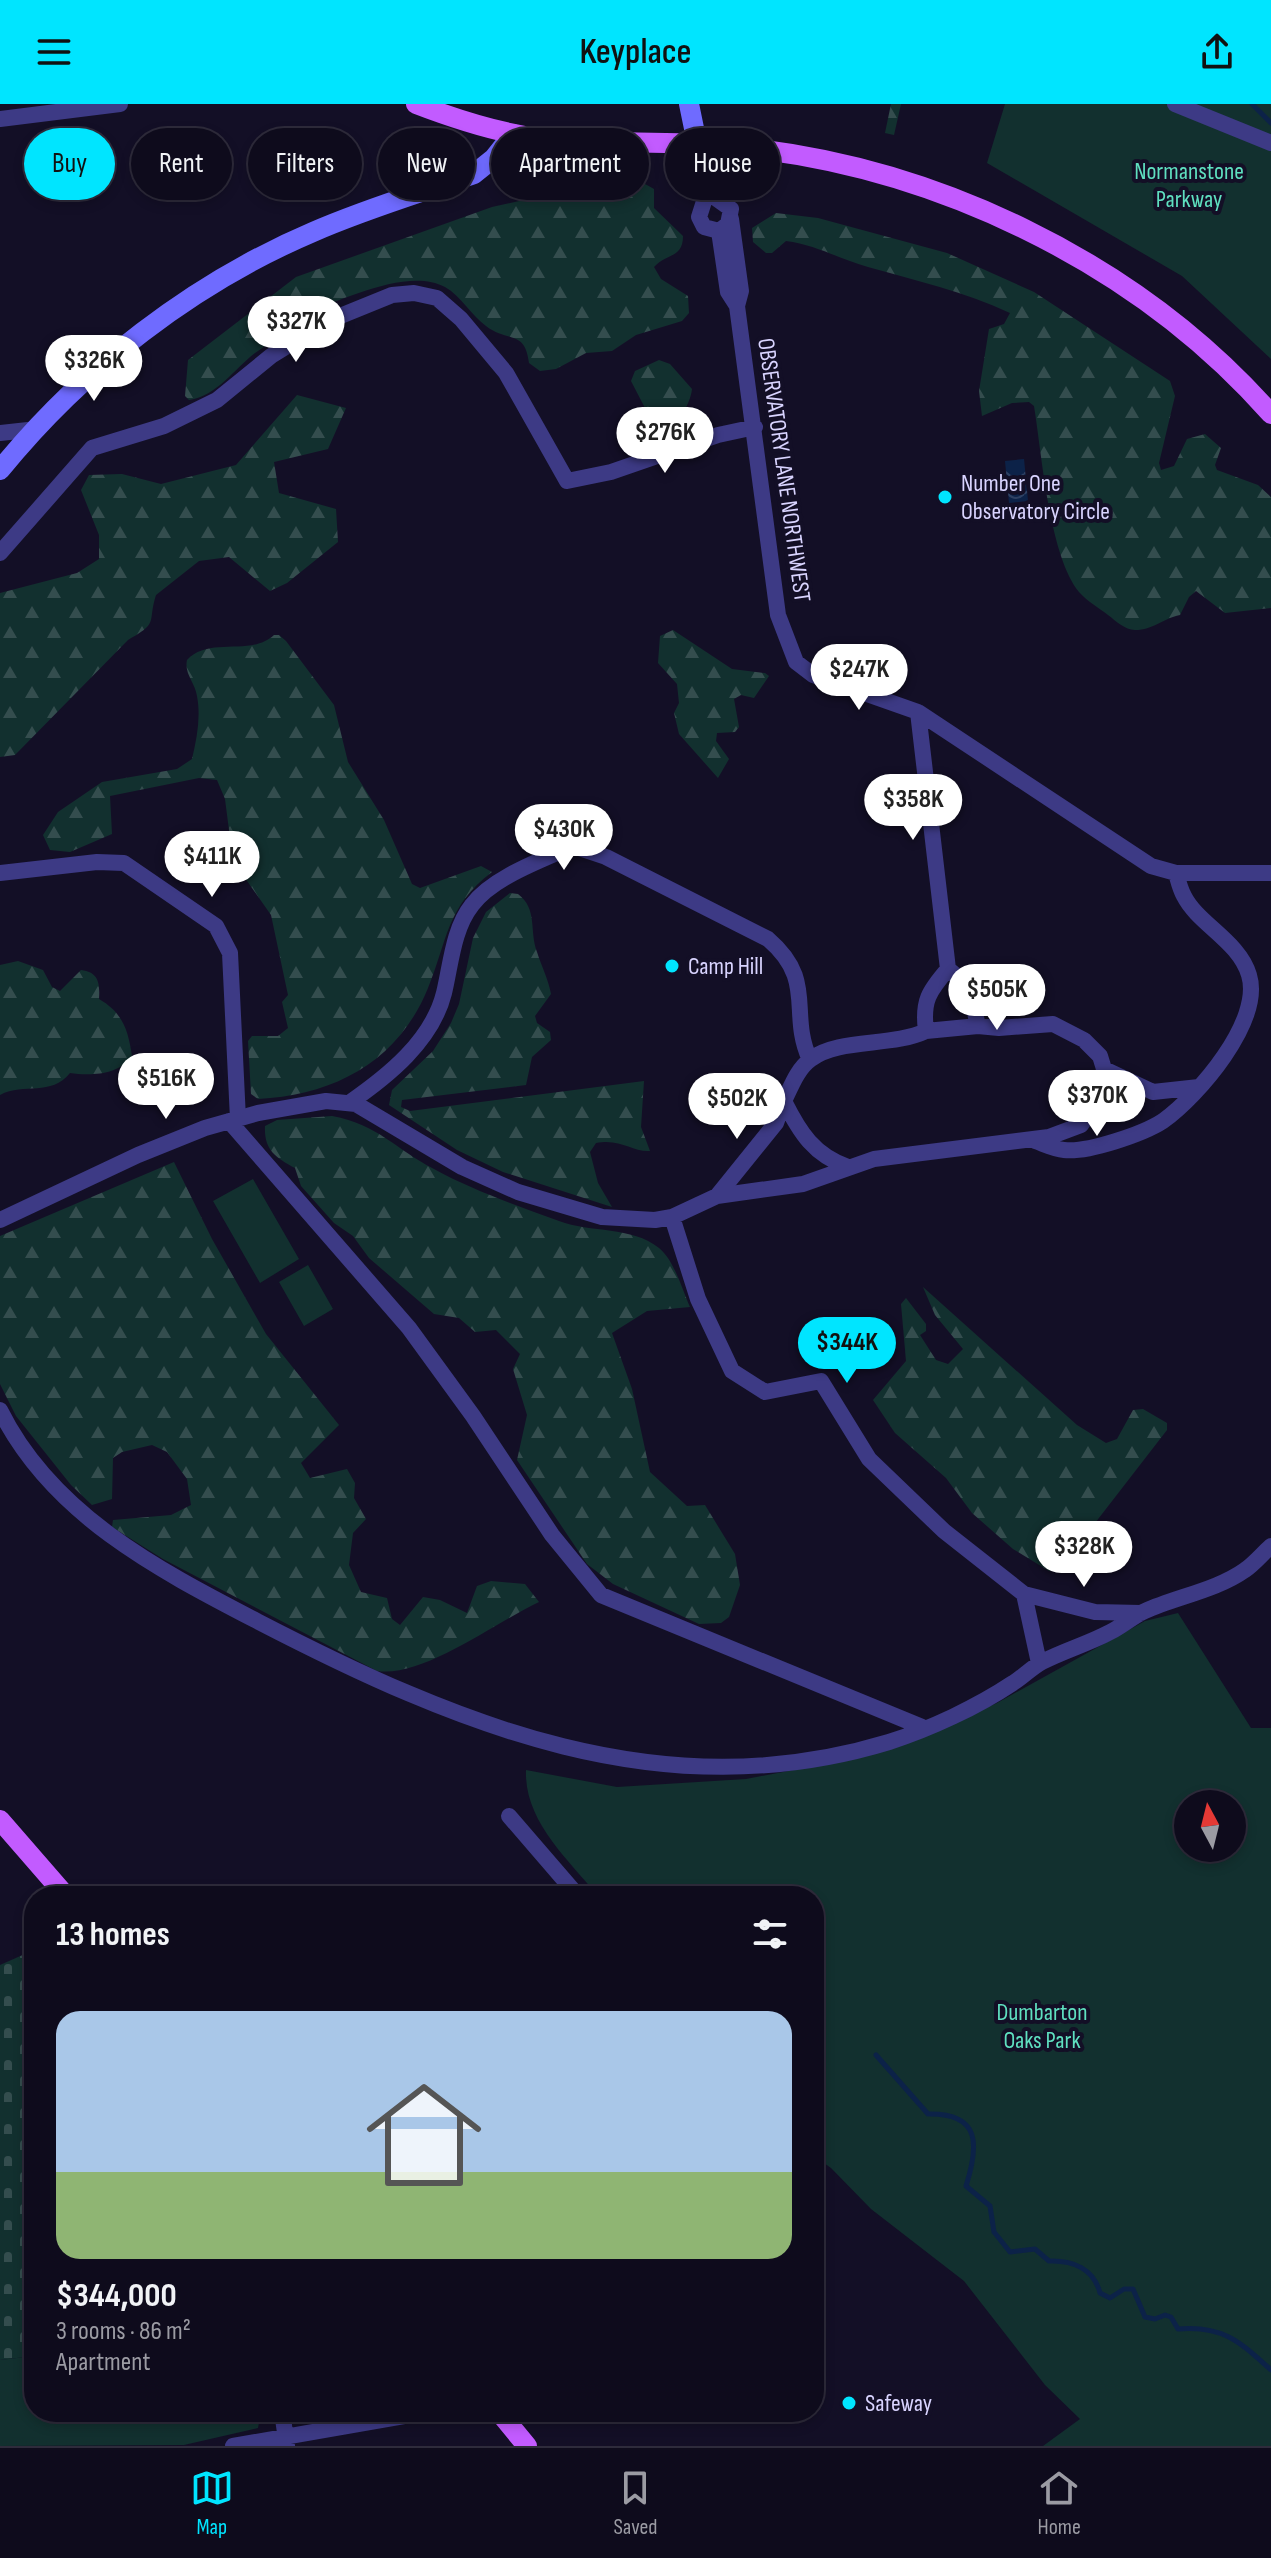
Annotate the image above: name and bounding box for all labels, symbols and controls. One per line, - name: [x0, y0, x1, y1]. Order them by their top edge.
- icon: menu: [32, 30, 76, 74]
- icon: share: [1195, 30, 1239, 74]
- text: Keyplace: [579, 31, 692, 74]
- chip: Buy: [24, 128, 115, 200]
- chip: Rent: [131, 128, 232, 200]
- chip: Filters: [248, 128, 362, 200]
- chip: New: [378, 128, 475, 200]
- chip: Apartment: [491, 128, 649, 200]
- chip: House: [665, 128, 780, 200]
- park label: Normanstone Parkway: [1134, 157, 1244, 214]
- pin: $327K: [240, 296, 352, 364]
- text: $327K: [266, 306, 326, 337]
- pin: $326K: [38, 335, 150, 403]
- street label: OBSERVATORY LANE NORTHWEST: [751, 336, 817, 604]
- text: $326K: [63, 345, 125, 376]
- pin: $276K: [609, 407, 721, 475]
- text: $276K: [634, 417, 696, 448]
- place label: Number One Observatory Circle: [961, 469, 1110, 526]
- marker: Number One Observatory Circle: [936, 488, 954, 506]
- pin: $247K: [803, 644, 915, 712]
- text: $247K: [829, 654, 889, 685]
- pin: $358K: [857, 774, 969, 842]
- text: $358K: [882, 784, 944, 815]
- pin: $430K: [508, 804, 620, 872]
- text: $430K: [533, 814, 595, 845]
- pin: $411K: [156, 831, 268, 899]
- text: $411K: [183, 841, 241, 872]
- place label: Camp Hill: [688, 952, 763, 981]
- marker: Camp Hill: [663, 957, 681, 975]
- pin: $505K: [941, 964, 1053, 1032]
- text: $505K: [966, 974, 1028, 1005]
- pin: $516K: [110, 1053, 222, 1121]
- text: $516K: [136, 1063, 196, 1094]
- pin: $370K: [1041, 1070, 1153, 1138]
- pin: $502K: [681, 1073, 793, 1141]
- text: $370K: [1066, 1080, 1128, 1111]
- text: $502K: [706, 1083, 768, 1114]
- pin: $344K: [791, 1317, 903, 1385]
- text: $344K: [816, 1327, 878, 1358]
- pin: $328K: [1028, 1521, 1140, 1589]
- text: $328K: [1053, 1531, 1115, 1562]
- north arrow: [1174, 1790, 1246, 1862]
- map controls: [1174, 1790, 1246, 1862]
- icon: filters: [748, 1912, 792, 1956]
- text: 13 homes: [56, 1914, 170, 1955]
- park label: Dumbarton Oaks Park: [997, 1998, 1087, 2055]
- icon: home: [352, 2063, 496, 2207]
- text: $344,000: [56, 2275, 177, 2316]
- text: 3 rooms · 86 m²: [56, 2316, 191, 2347]
- text: Apartment: [56, 2347, 150, 2378]
- place label: Safeway: [865, 2389, 932, 2418]
- marker: Safeway: [840, 2394, 858, 2412]
- tab: Map: [190, 2466, 234, 2541]
- tab: Saved: [613, 2466, 658, 2541]
- tab: Home: [1037, 2466, 1081, 2541]

